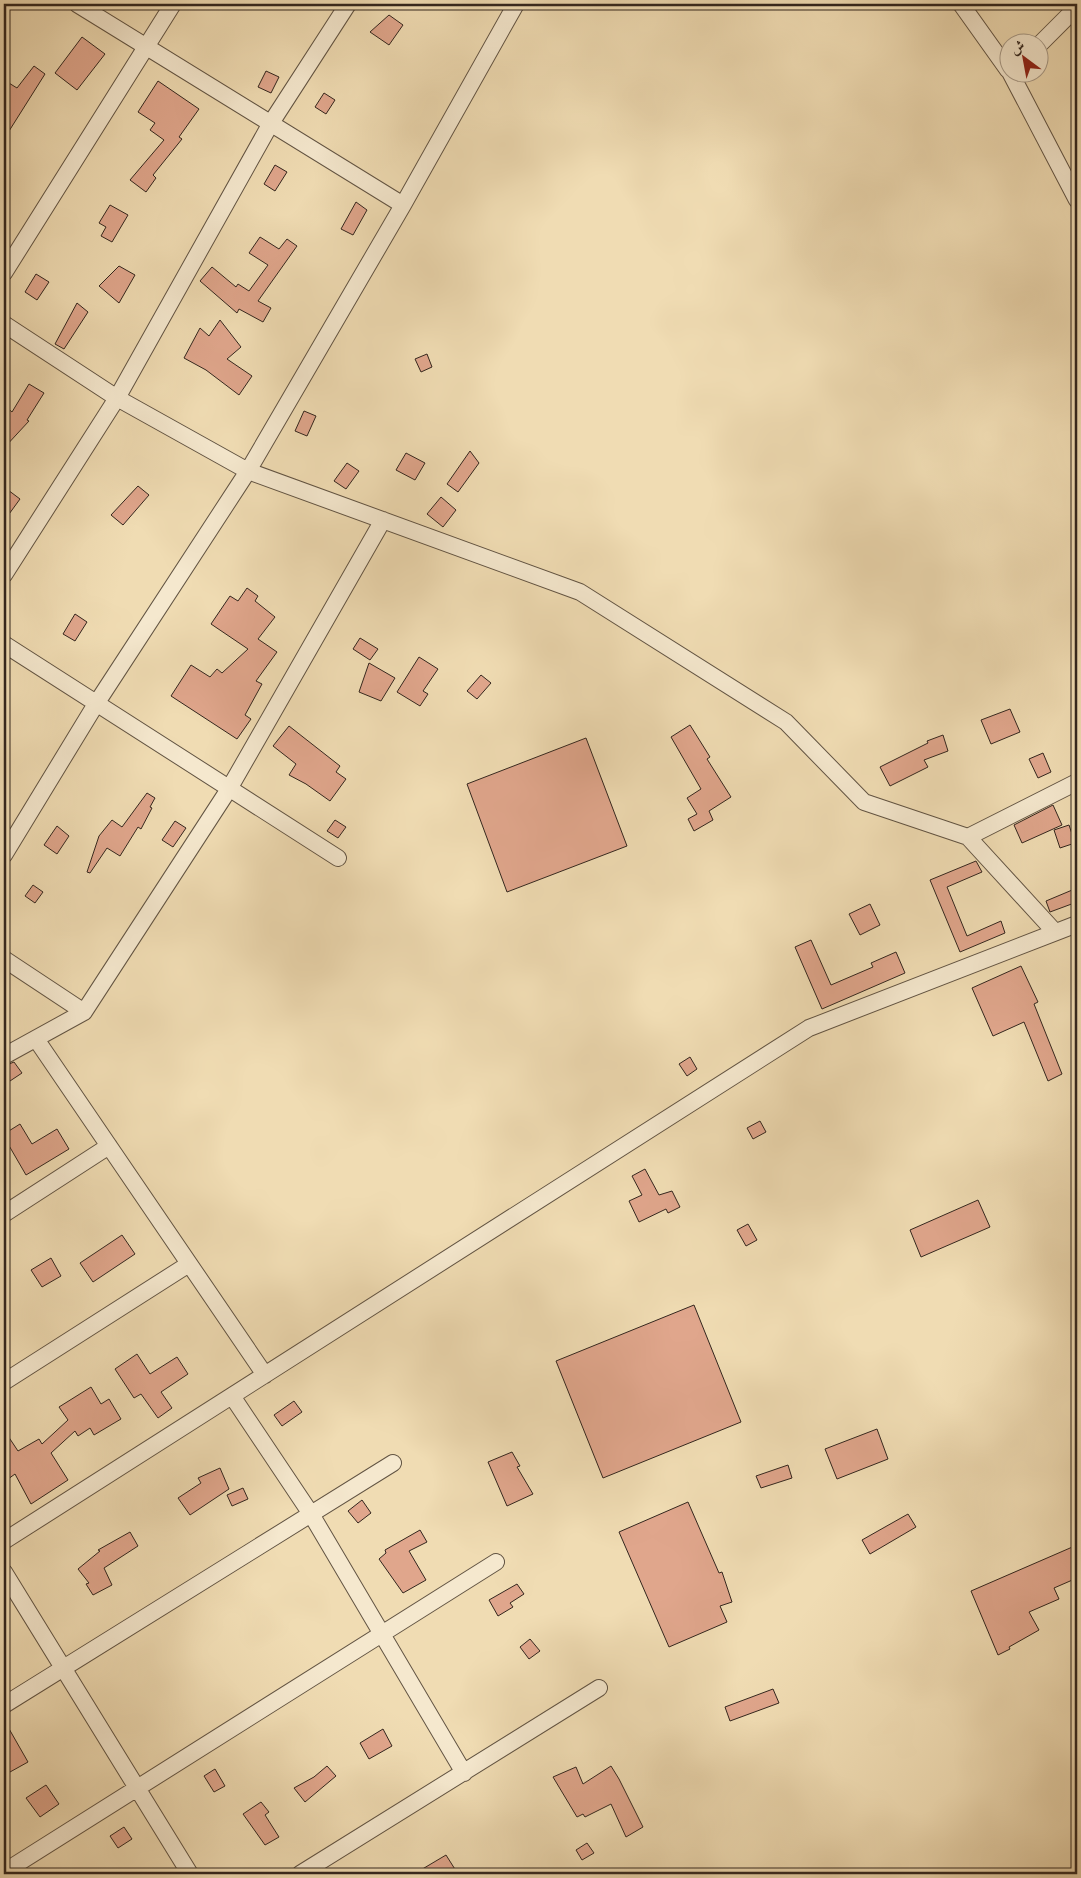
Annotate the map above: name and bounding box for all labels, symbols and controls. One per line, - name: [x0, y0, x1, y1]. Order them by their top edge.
- north arrow: [998, 32, 1048, 82]
- text: ش: [1006, 36, 1028, 59]

